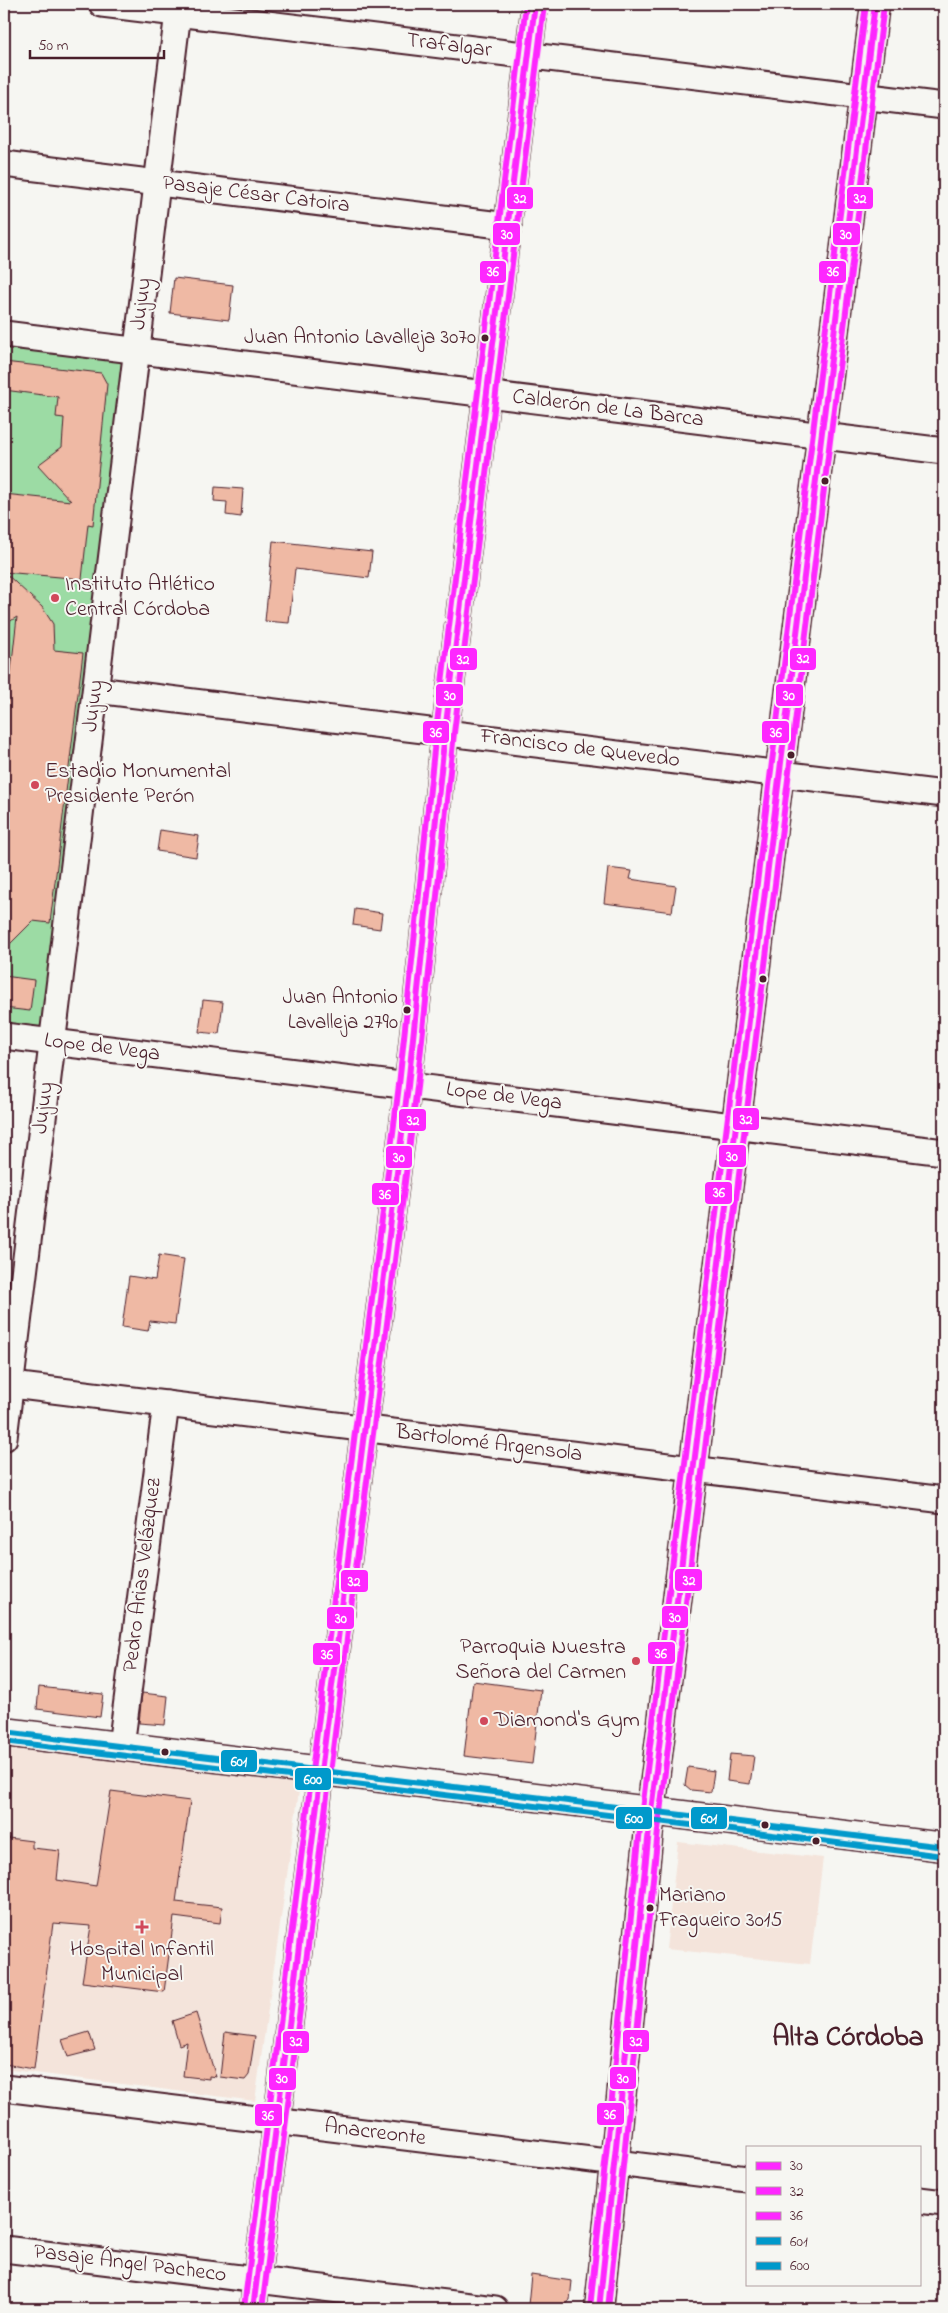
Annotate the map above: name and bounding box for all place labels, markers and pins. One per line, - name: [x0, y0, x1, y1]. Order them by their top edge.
- place label: Juan Antonio Lavalleja 3070: [244, 323, 476, 353]
- marker: Juan Antonio Lavalleja 3070: [480, 333, 490, 343]
- unlabelled marker: [820, 476, 830, 486]
- place label: Instituto Atlético Central Córdoba: [65, 569, 215, 626]
- marker: Instituto Atlético Central Córdoba: [49, 592, 61, 604]
- unlabelled marker: [786, 750, 796, 760]
- place label: Estadio Monumental Presidente Perón: [45, 756, 231, 813]
- marker: Estadio Monumental Presidente Perón: [29, 779, 41, 791]
- unlabelled marker: [758, 974, 768, 984]
- place label: Juan Antonio Lavalleja 2790: [283, 983, 398, 1038]
- marker: Juan Antonio Lavalleja 2790: [402, 1005, 412, 1015]
- place label: Parroquia Nuestra Señora del Carmen: [456, 1632, 626, 1689]
- marker: Parroquia Nuestra Señora del Carmen: [630, 1655, 642, 1667]
- place label: Diamond's Gym: [493, 1705, 640, 1738]
- marker: Diamond's Gym: [478, 1715, 490, 1727]
- unlabelled marker: [160, 1747, 170, 1757]
- unlabelled marker: [760, 1820, 770, 1830]
- unlabelled marker: [811, 1836, 821, 1846]
- place label: Mariano Fragueiro 3015: [658, 1881, 782, 1938]
- marker: Mariano Fragueiro 3015: [645, 1903, 655, 1913]
- marker: Hospital Infantil Municipal: [135, 1920, 149, 1934]
- place label: Hospital Infantil Municipal: [70, 1934, 214, 1991]

